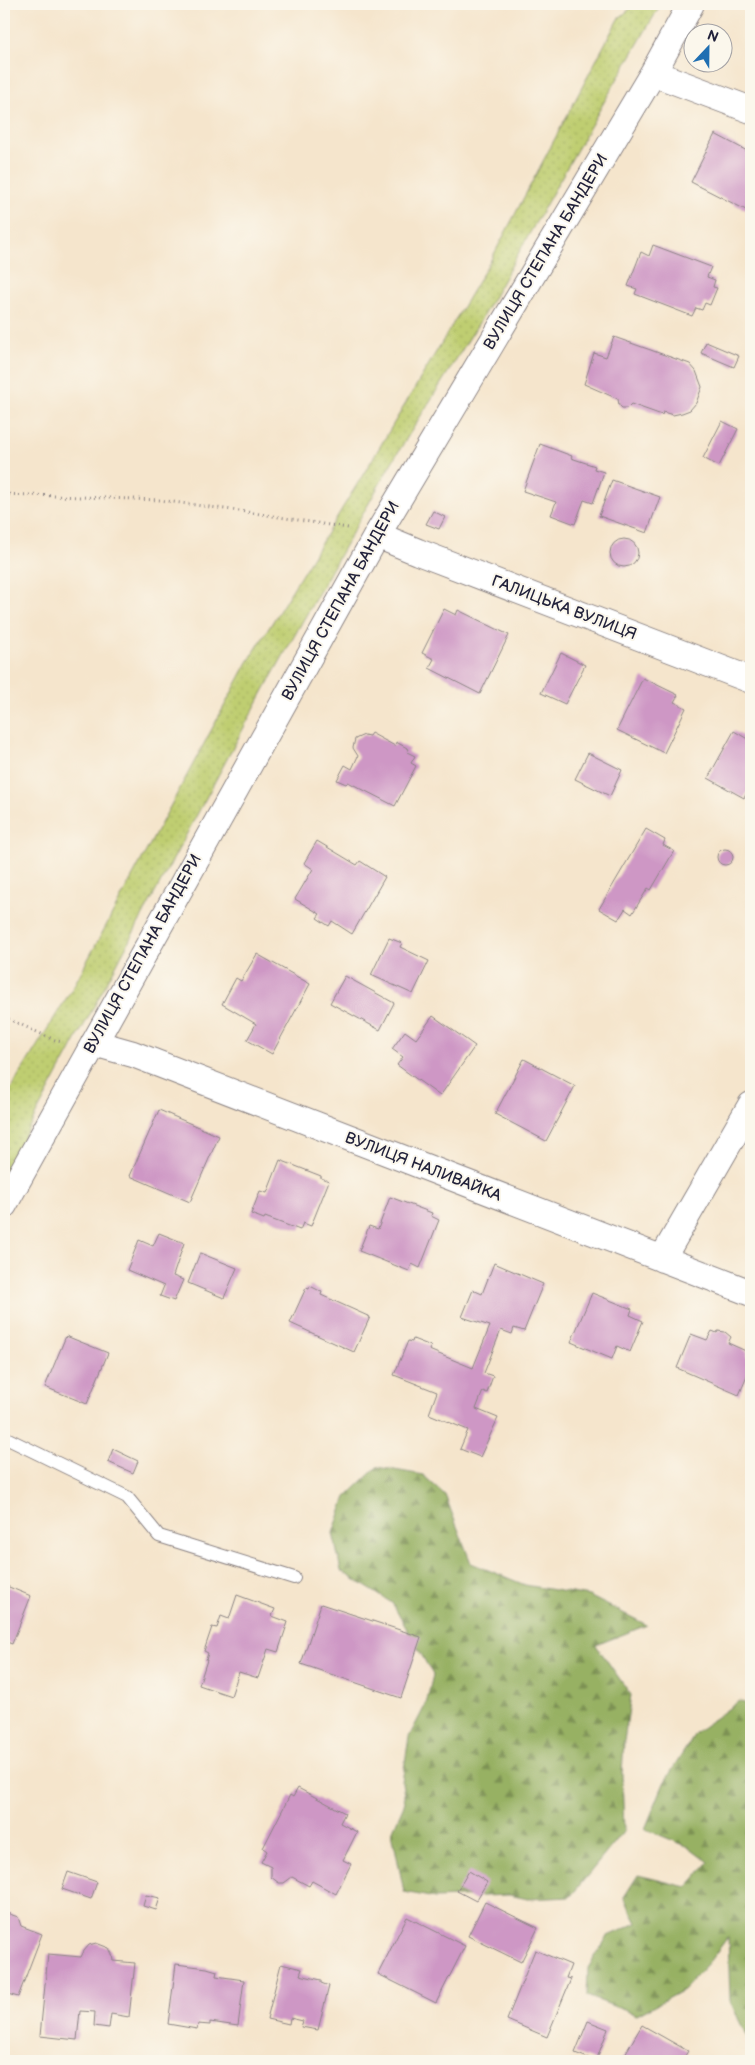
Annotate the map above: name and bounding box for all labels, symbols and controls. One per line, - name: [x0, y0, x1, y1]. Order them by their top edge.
- north arrow: [682, 22, 732, 72]
- text: N: [705, 27, 721, 46]
- street label: ВУЛИЦЯ СТЕПАНА БАНДЕРИ: [480, 151, 612, 353]
- street label: ВУЛИЦЯ СТЕПАНА БАНДЕРИ: [278, 498, 404, 704]
- street label: ГАЛИЦЬКА ВУЛИЦЯ: [489, 572, 639, 644]
- street label: ВУЛИЦЯ СТЕПАНА БАНДЕРИ: [80, 851, 206, 1057]
- street label: ВУЛИЦЯ НАЛИВАЙКА: [342, 1128, 504, 1206]

